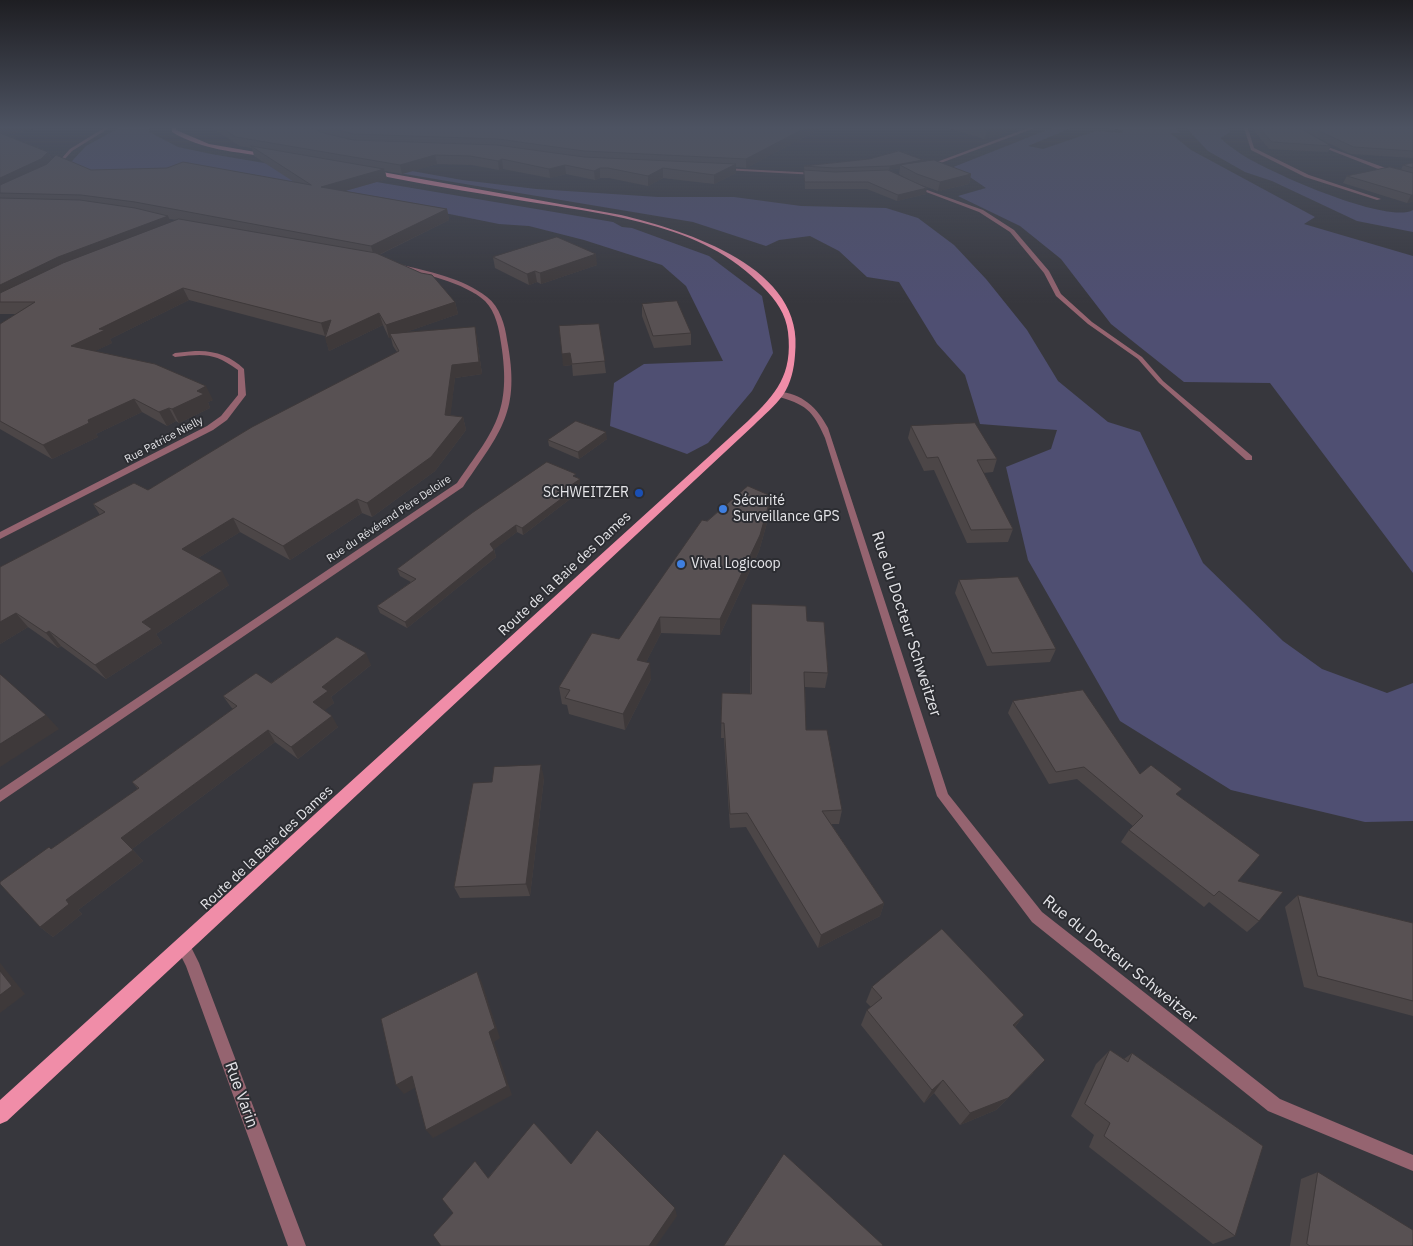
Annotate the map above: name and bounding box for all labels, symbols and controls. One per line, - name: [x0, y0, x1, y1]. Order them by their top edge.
- street label: Rue Patrice Nielly: [123, 414, 205, 466]
- street label: Rue du Révérend Père Deloire: [324, 472, 454, 566]
- place label: SCHWEITZER: [543, 485, 629, 501]
- marker: SCHWEITZER: [633, 487, 645, 499]
- place label: Sécurité Surveillance GPS: [733, 493, 840, 526]
- marker: Sécurité Surveillance GPS: [717, 503, 729, 515]
- street label: Route de la Baie des Dames: [495, 508, 635, 640]
- street label: Rue du Docteur Schweitzer: [867, 529, 945, 719]
- place label: Vival Logicoop: [691, 556, 781, 572]
- marker: Vival Logicoop: [675, 558, 687, 570]
- street label: Route de la Baie des Dames: [197, 782, 337, 914]
- street label: Rue du Docteur Schweitzer: [1039, 892, 1201, 1028]
- street label: Rue Varin: [220, 1059, 262, 1131]

